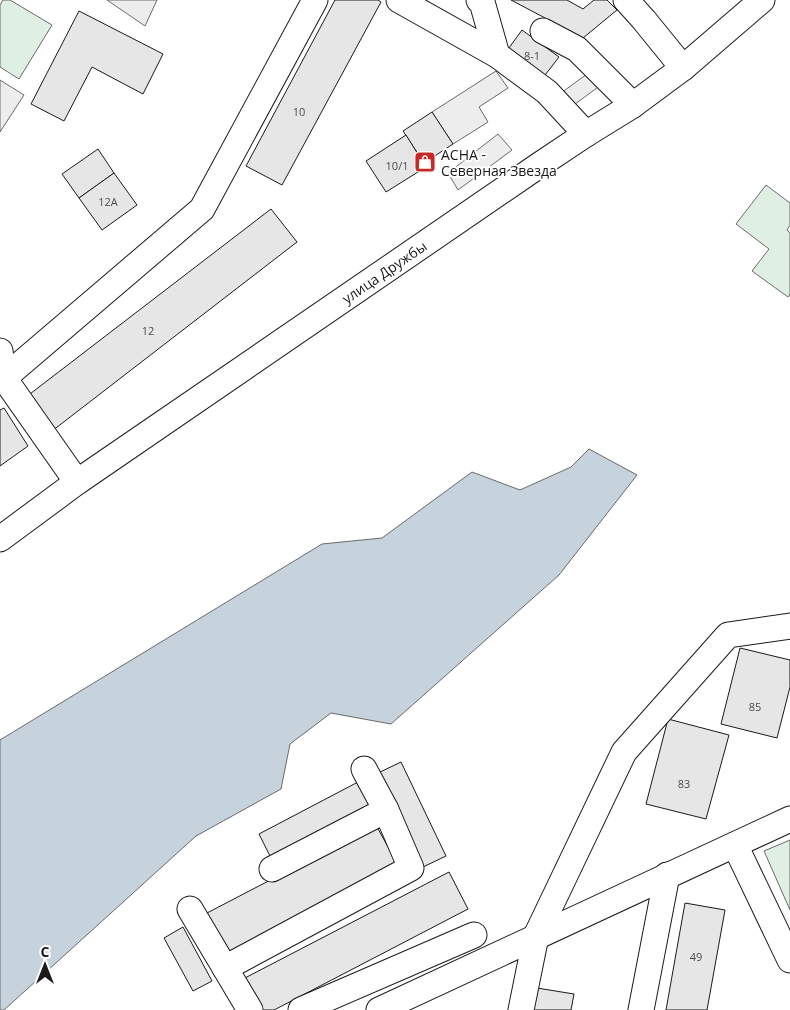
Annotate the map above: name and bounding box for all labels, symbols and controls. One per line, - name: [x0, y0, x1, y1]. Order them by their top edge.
- house number: 8-1: [524, 48, 540, 63]
- house number: 10: [293, 104, 305, 119]
- place label: АСНА - Северная Звезда: [441, 145, 557, 180]
- shop icon: АСНА - Северная Звезда: [413, 150, 437, 174]
- house number: 10/1: [386, 158, 408, 173]
- house number: 12А: [98, 194, 118, 209]
- street label: улица Дружбы: [338, 236, 430, 307]
- house number: 12: [142, 323, 154, 338]
- house number: 85: [749, 699, 761, 714]
- house number: 83: [678, 776, 690, 791]
- north arrow: [20, 940, 70, 990]
- text: С: [41, 942, 50, 961]
- house number: 49: [690, 949, 702, 964]

